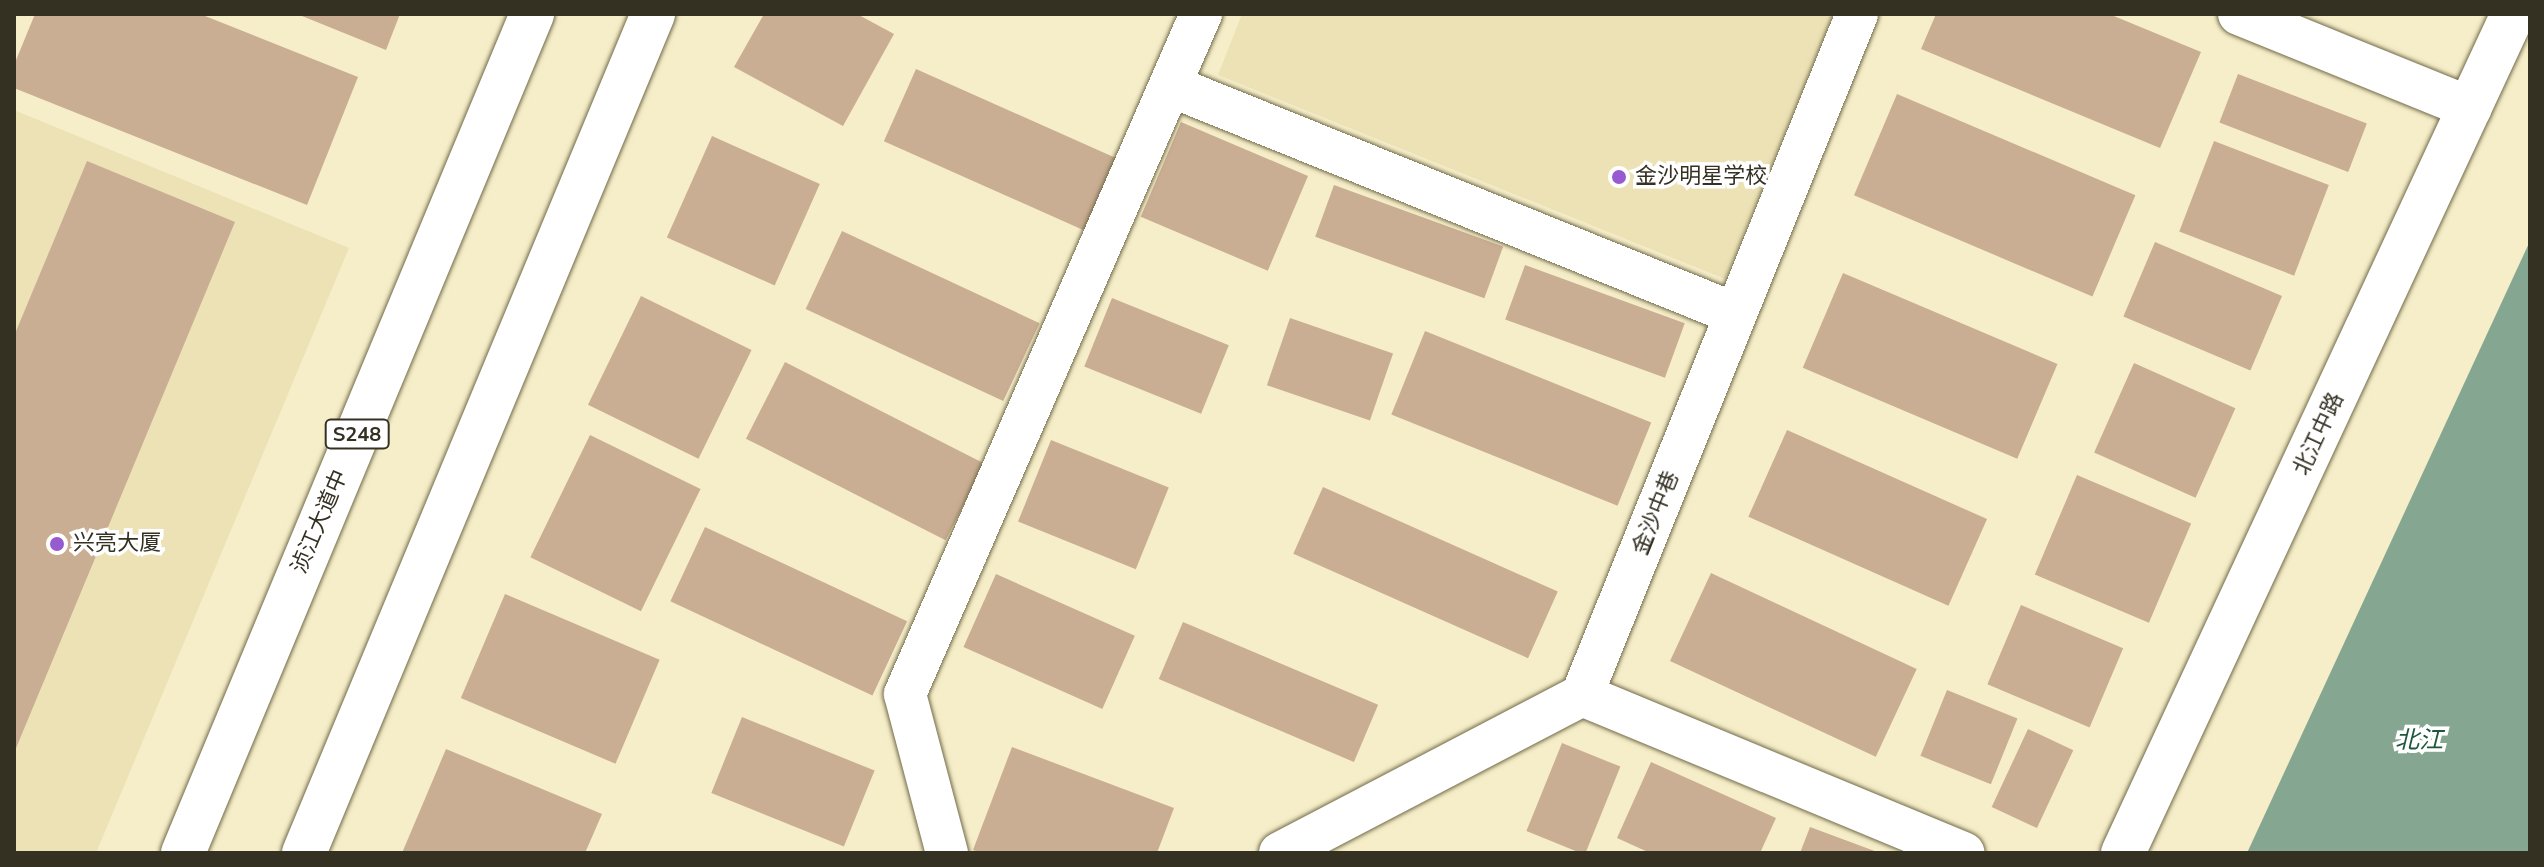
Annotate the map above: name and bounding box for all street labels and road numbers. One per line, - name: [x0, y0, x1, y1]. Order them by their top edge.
- street label: 北江中路: [2288, 389, 2350, 479]
- road number: S248: [323, 418, 391, 450]
- street label: 浈江大道中: [286, 466, 354, 578]
- street label: 金沙中巷: [1627, 467, 1685, 559]

